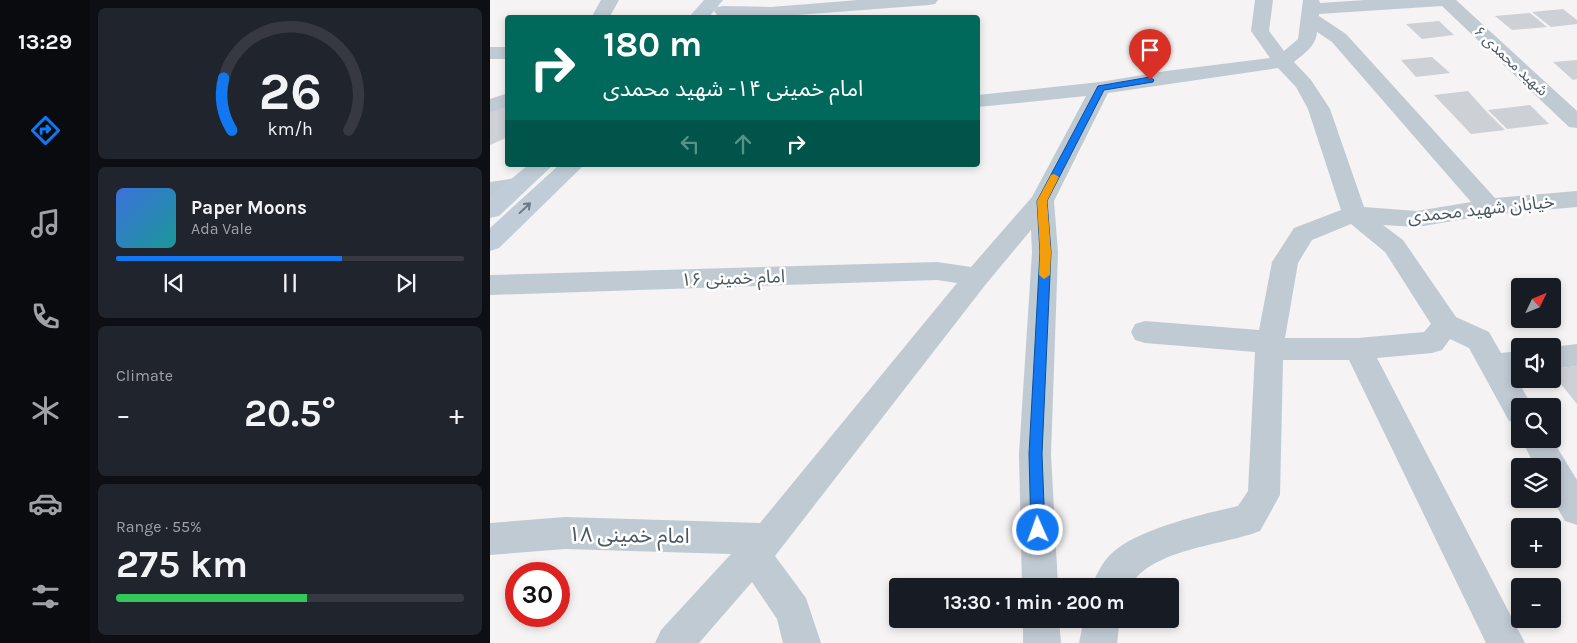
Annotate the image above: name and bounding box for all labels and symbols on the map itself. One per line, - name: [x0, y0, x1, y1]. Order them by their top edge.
- street label: شهید محمدی ۶: [1470, 22, 1552, 100]
- pin: [1129, 29, 1171, 80]
- street label: خیابان شهید محمدی: [1406, 190, 1556, 228]
- one-way arrow: [519, 202, 532, 214]
- street label: امام خمینی ۱۶: [681, 265, 785, 294]
- north arrow: [1511, 278, 1561, 328]
- position arrow: [1011, 503, 1063, 555]
- street label: امام خمینی ۱۸: [568, 522, 690, 552]
- speed limit sign: 30: [505, 562, 570, 627]

